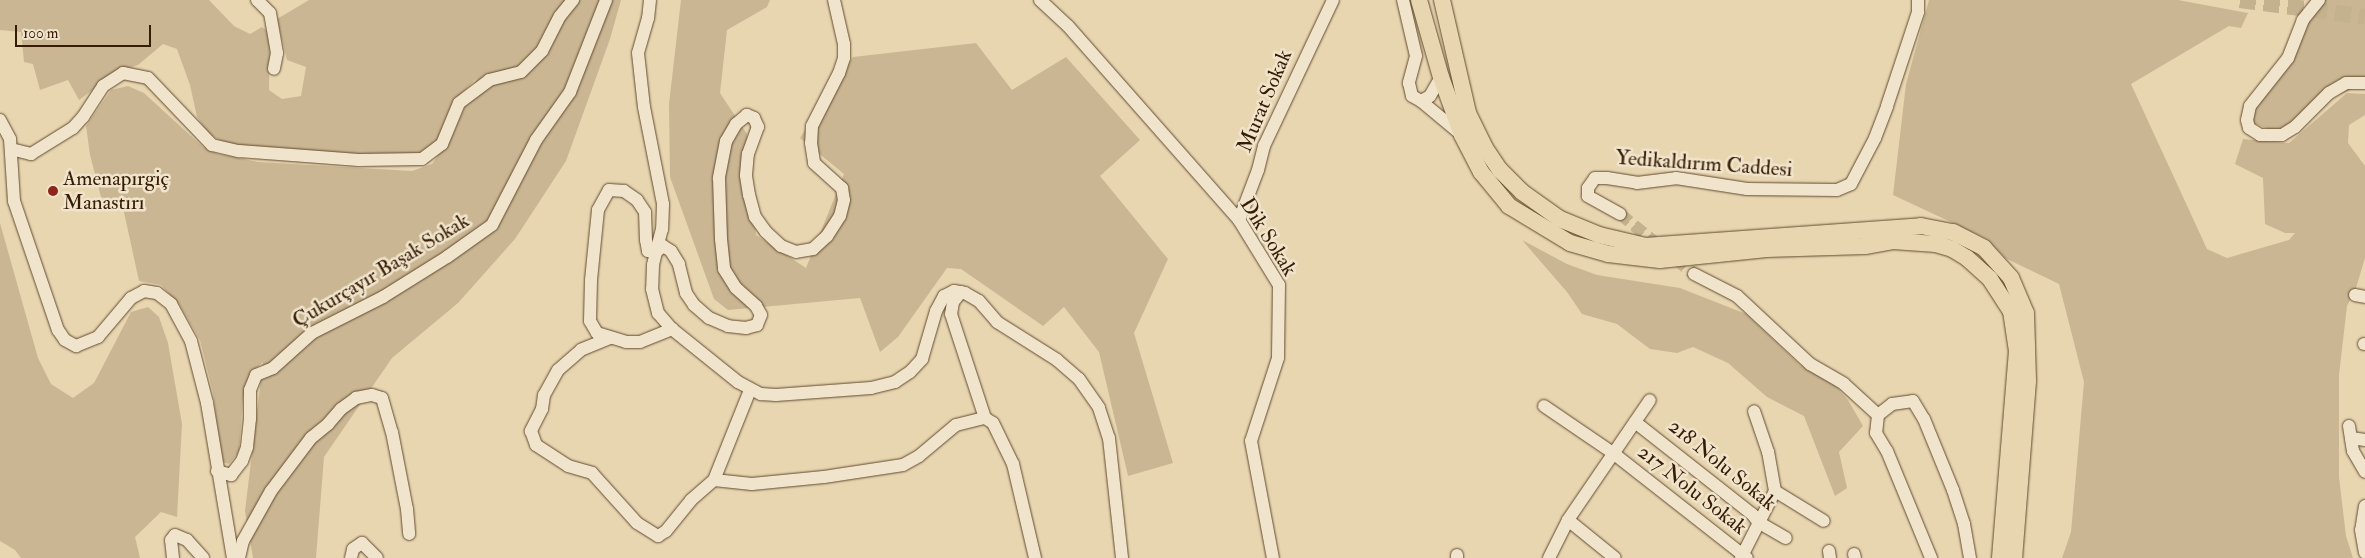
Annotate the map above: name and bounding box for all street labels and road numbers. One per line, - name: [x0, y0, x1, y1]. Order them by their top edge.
- street label: Murat Sokak: [1232, 46, 1298, 156]
- street label: Yedikaldırım Caddesi: [1615, 145, 1793, 183]
- street label: Dik Sokak: [1234, 193, 1302, 281]
- street label: Çukurçayır Başak Sokak: [288, 208, 474, 334]
- street label: 218 Nolu Sokak: [1663, 414, 1781, 516]
- street label: 217 Nolu Sokak: [1632, 440, 1752, 540]

